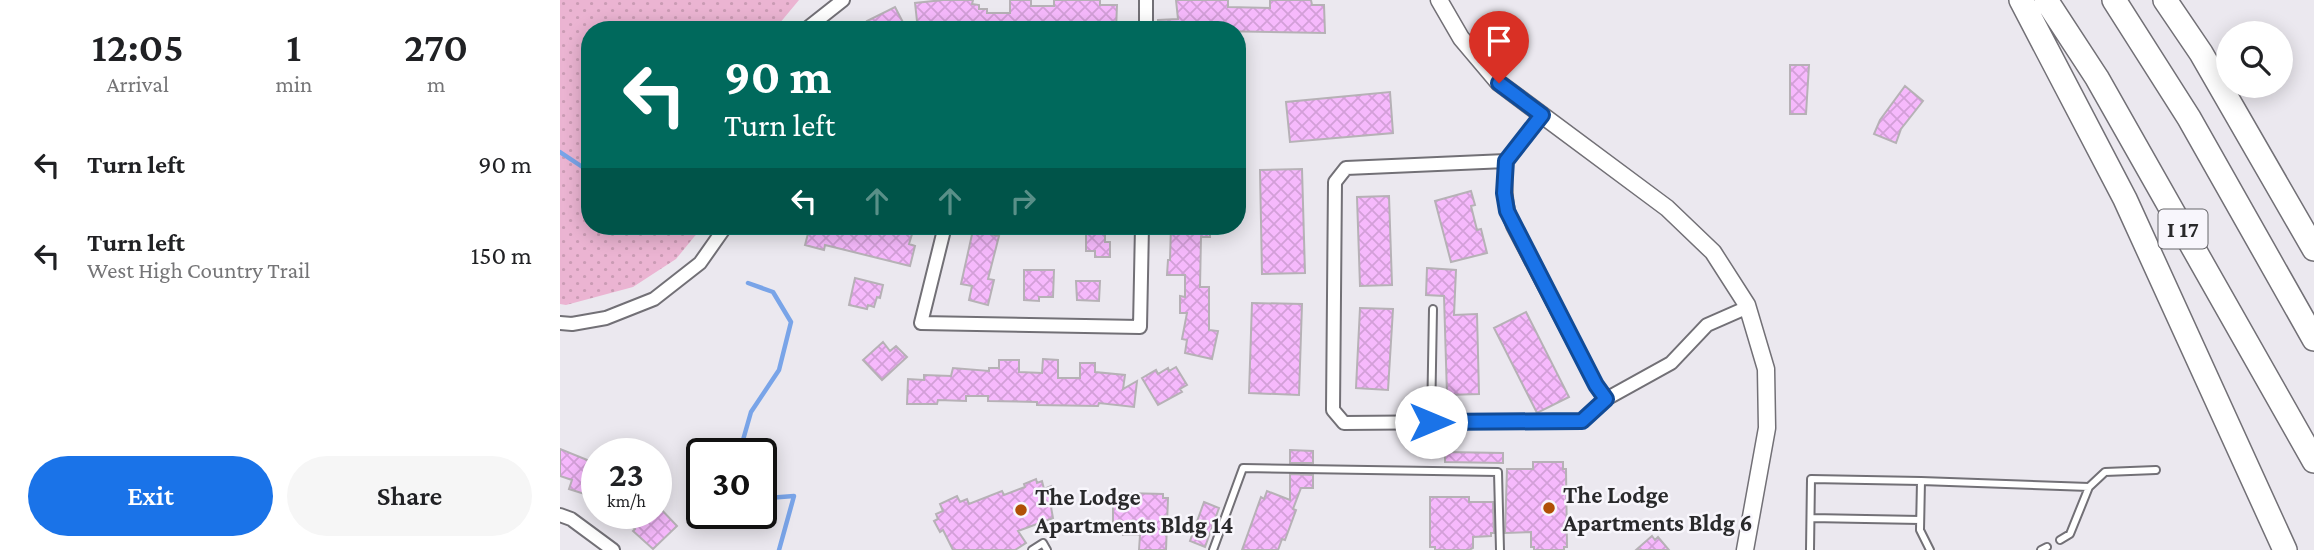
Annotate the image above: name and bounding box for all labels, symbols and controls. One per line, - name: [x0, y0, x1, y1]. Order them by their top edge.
- pin: [1469, 11, 1529, 83]
- map controls: [2216, 21, 2293, 98]
- button: search: [2216, 21, 2293, 98]
- icon: arrive: [1480, 22, 1518, 60]
- text: 12:05: [92, 23, 184, 70]
- text: 1: [286, 23, 301, 70]
- text: 270: [404, 23, 468, 70]
- icon: left: [609, 49, 700, 140]
- text: 90 m: [724, 49, 831, 104]
- text: Arrival: [106, 71, 169, 97]
- text: min: [275, 71, 312, 97]
- text: m: [427, 71, 445, 97]
- text: Turn left: [724, 107, 835, 143]
- icon: left: [28, 146, 66, 184]
- text: Turn left: [87, 150, 185, 179]
- text: 90 m: [478, 150, 532, 179]
- icon: left: [785, 182, 823, 220]
- icon: ahead: [858, 182, 896, 220]
- icon: ahead: [931, 182, 969, 220]
- icon: right: [1004, 182, 1042, 220]
- road number: I 17: [2158, 210, 2208, 248]
- text: Turn left: [87, 228, 185, 257]
- icon: left: [28, 237, 66, 275]
- text: 150 m: [471, 241, 532, 270]
- text: West High Country Trail: [87, 257, 310, 283]
- position arrow: [1394, 385, 1468, 459]
- speed limit sign: 30: [686, 438, 777, 529]
- text: 23: [609, 455, 644, 494]
- button: Exit: [28, 456, 273, 536]
- button: Share: [287, 456, 532, 536]
- place label: The Lodge Apartments Bldg 6: [1562, 481, 1753, 536]
- place label: The Lodge Apartments Bldg 14: [1034, 483, 1233, 538]
- text: km/h: [607, 491, 646, 511]
- marker: The Lodge Apartments Bldg 6: [1541, 500, 1557, 516]
- marker: The Lodge Apartments Bldg 14: [1013, 502, 1029, 518]

